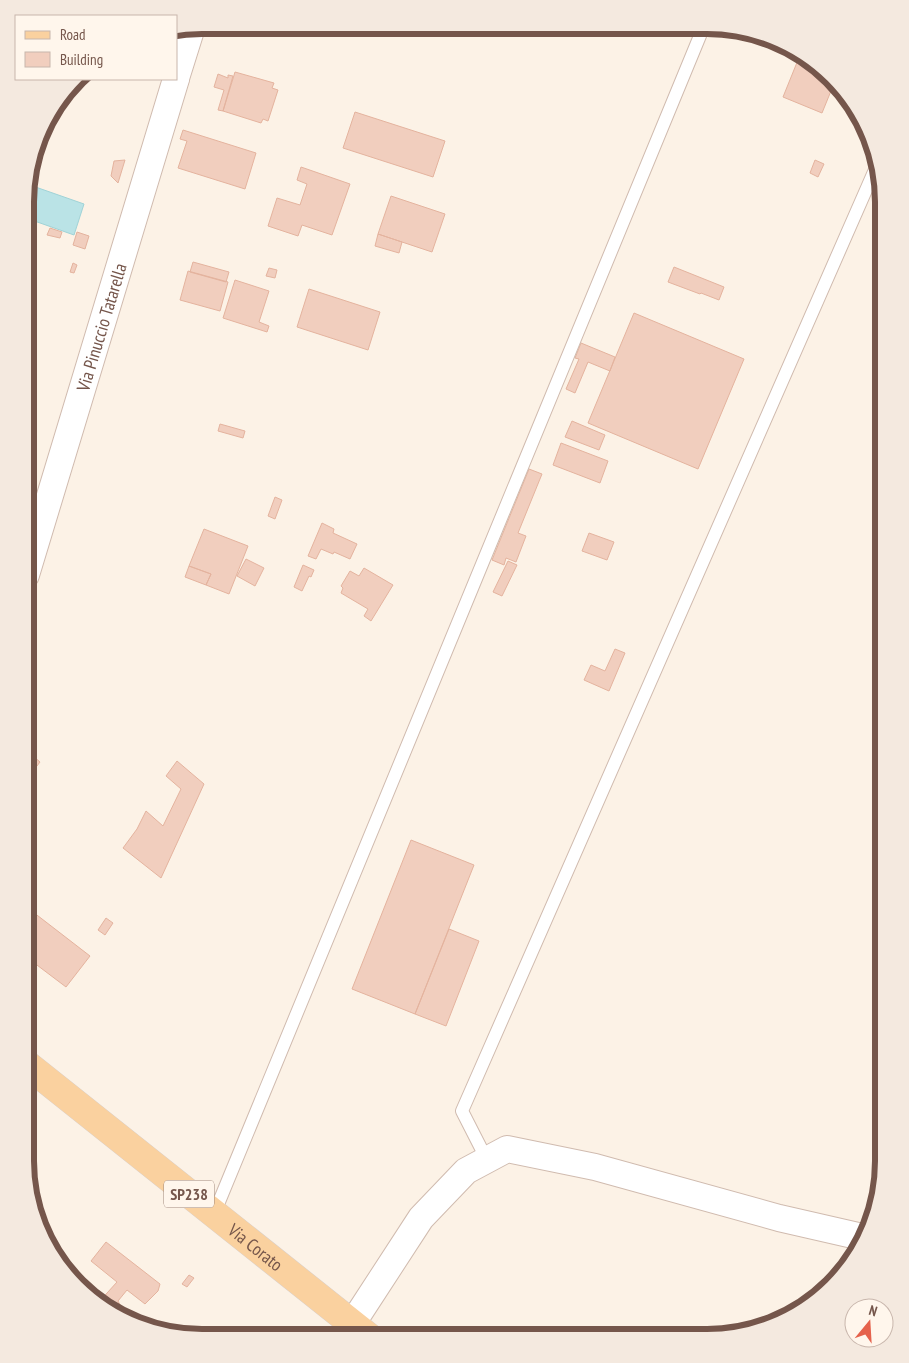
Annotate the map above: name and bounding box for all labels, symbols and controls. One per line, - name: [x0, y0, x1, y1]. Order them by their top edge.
- legend: [15, 15, 178, 80]
- text: Road: [60, 25, 86, 44]
- text: Building: [60, 50, 103, 69]
- street label: Via Pinuccio Tatarella: [71, 260, 131, 395]
- road number: SP238: [164, 1180, 214, 1208]
- street label: Via Corato: [223, 1217, 288, 1276]
- north arrow: [844, 1298, 894, 1348]
- text: N: [867, 1301, 879, 1320]

